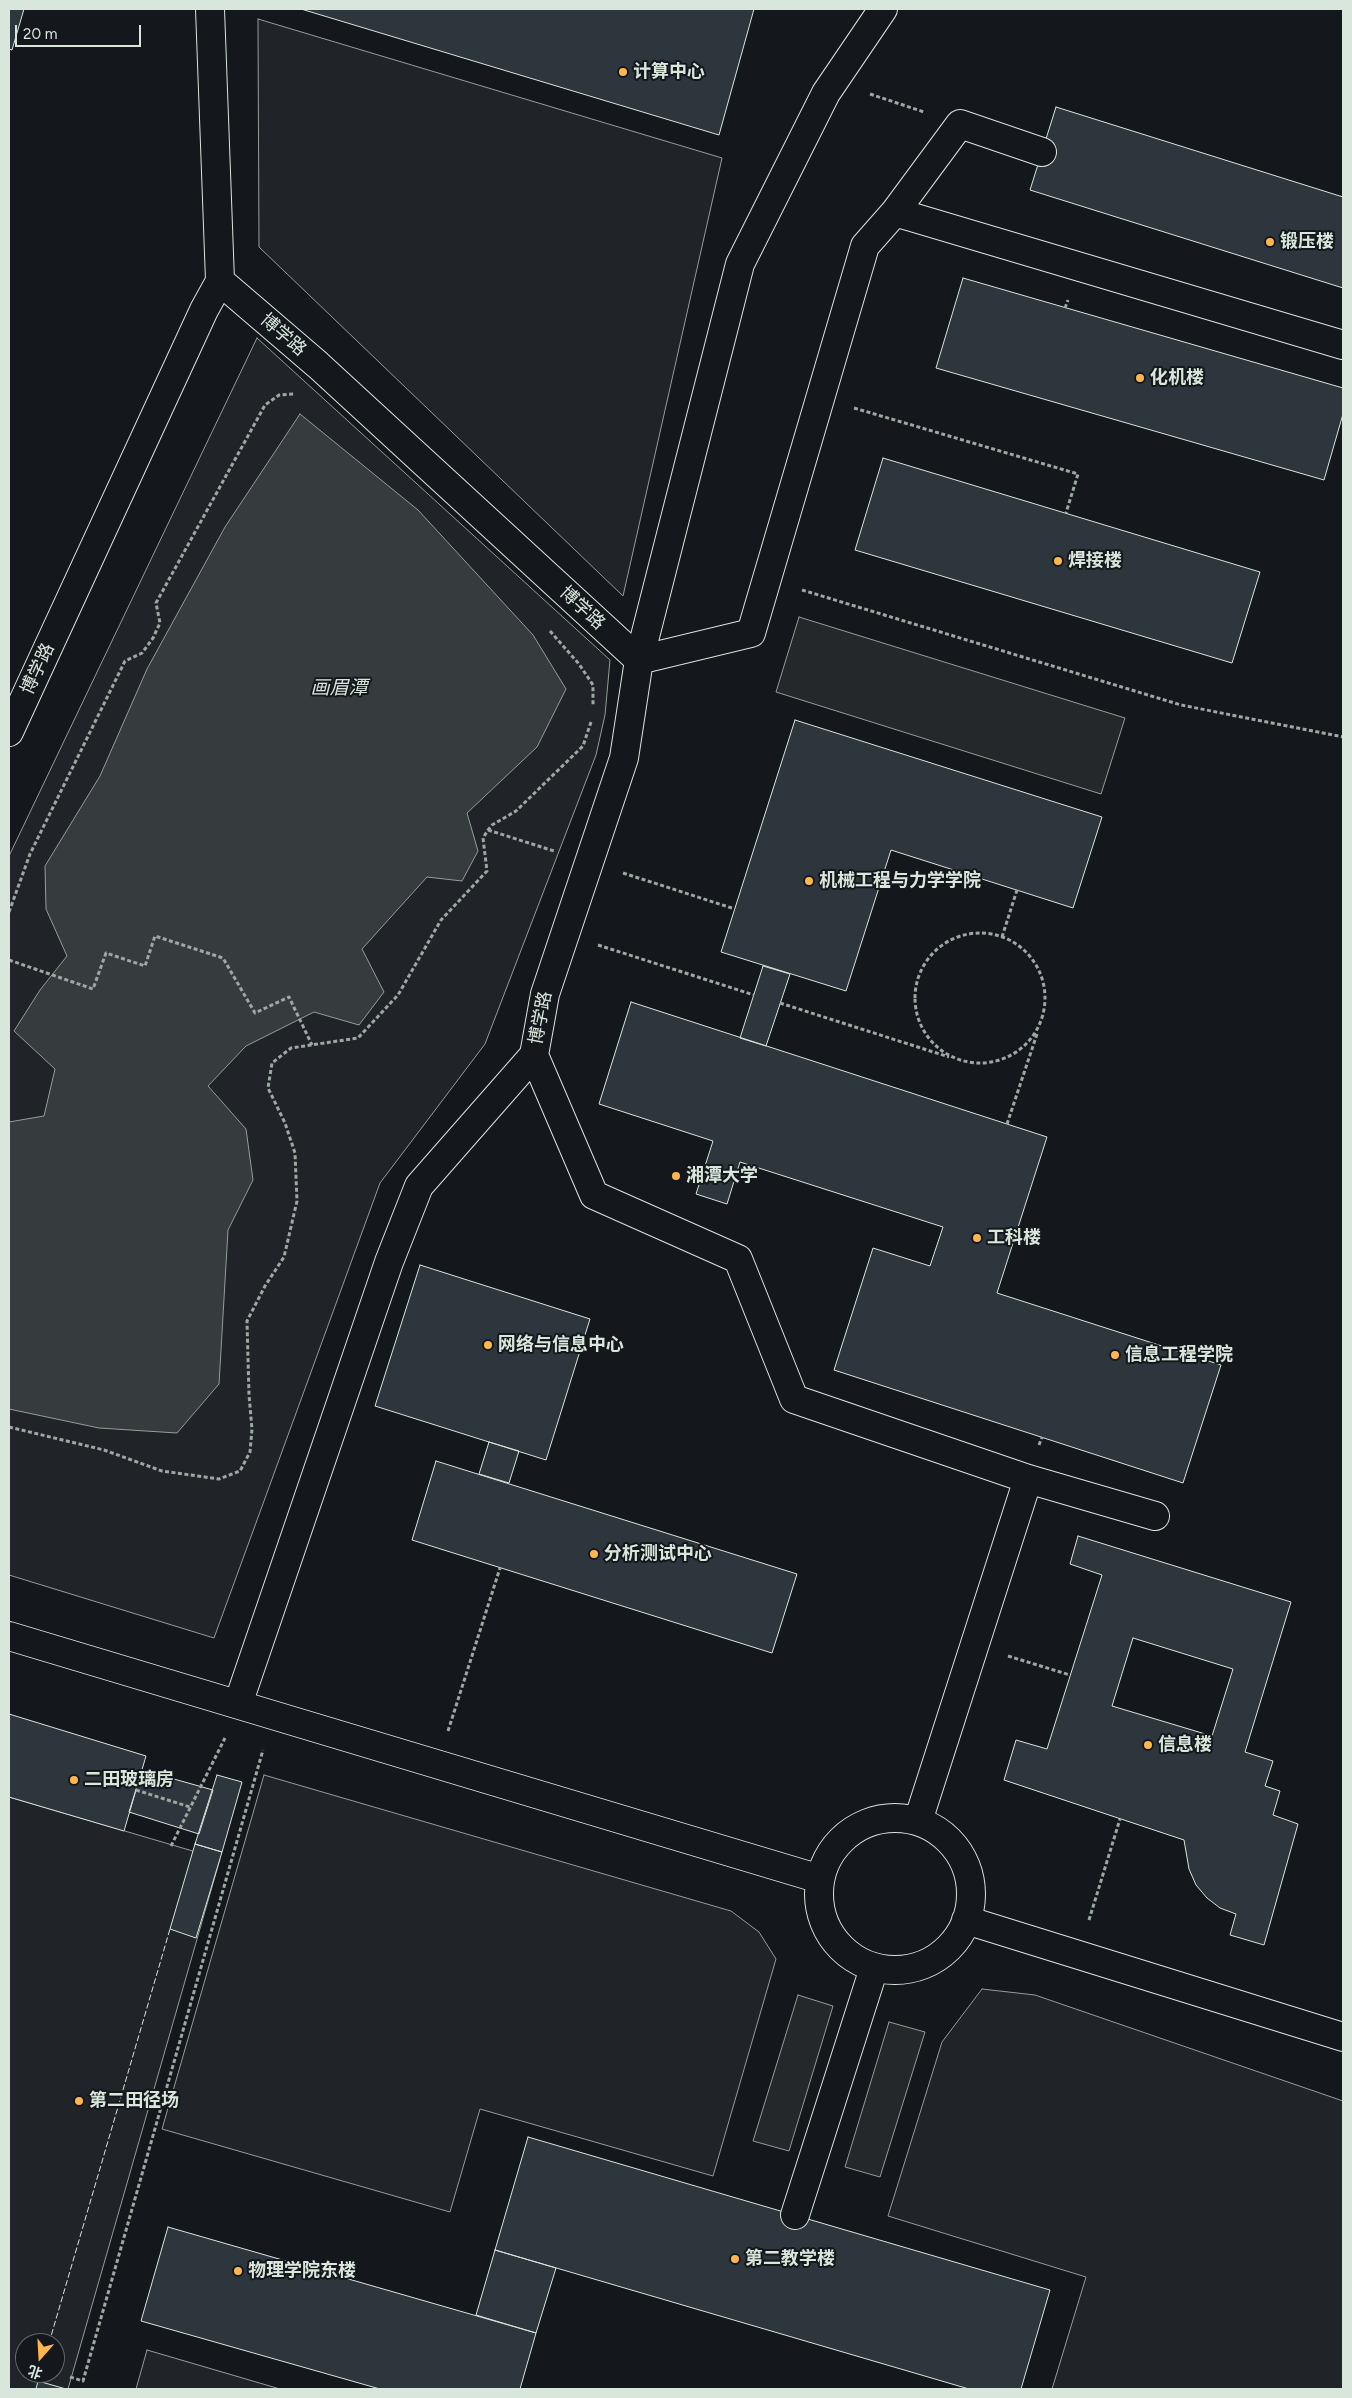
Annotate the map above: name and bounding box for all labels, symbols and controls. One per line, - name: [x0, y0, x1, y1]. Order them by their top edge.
- scale bar: [18, 15, 144, 47]
- text: 20 m: [23, 25, 57, 43]
- place label: 计算中心: [633, 61, 705, 83]
- marker: 计算中心: [617, 66, 629, 78]
- place label: 锻压楼: [1280, 231, 1334, 253]
- marker: 锻压楼: [1264, 236, 1276, 248]
- street label: 博学路: [256, 309, 310, 361]
- place label: 化机楼: [1150, 367, 1204, 389]
- marker: 化机楼: [1134, 372, 1146, 384]
- place label: 焊接楼: [1068, 550, 1122, 572]
- marker: 焊接楼: [1052, 555, 1064, 567]
- street label: 博学路: [555, 582, 609, 634]
- street label: 博学路: [17, 640, 59, 698]
- water label: 画眉潭: [311, 677, 367, 699]
- place label: 机械工程与力学学院: [819, 870, 981, 892]
- marker: 机械工程与力学学院: [803, 875, 815, 887]
- street label: 博学路: [525, 989, 557, 1047]
- place label: 湘潭大学: [686, 1165, 758, 1187]
- marker: 湘潭大学: [670, 1170, 682, 1182]
- place label: 工科楼: [987, 1227, 1041, 1249]
- marker: 工科楼: [971, 1232, 983, 1244]
- place label: 网络与信息中心: [498, 1334, 624, 1356]
- marker: 网络与信息中心: [482, 1339, 494, 1351]
- place label: 信息工程学院: [1125, 1344, 1233, 1366]
- marker: 信息工程学院: [1109, 1349, 1121, 1361]
- place label: 分析测试中心: [604, 1543, 712, 1565]
- marker: 分析测试中心: [588, 1548, 600, 1560]
- place label: 信息楼: [1158, 1734, 1212, 1756]
- marker: 信息楼: [1142, 1739, 1154, 1751]
- place label: 二田玻璃房: [84, 1769, 174, 1791]
- marker: 二田玻璃房: [68, 1774, 80, 1786]
- place label: 第二田径场: [89, 2090, 179, 2112]
- marker: 第二田径场: [73, 2095, 85, 2107]
- place label: 第二教学楼: [745, 2248, 835, 2270]
- marker: 第二教学楼: [729, 2253, 741, 2265]
- place label: 物理学院东楼: [248, 2260, 356, 2282]
- marker: 物理学院东楼: [232, 2265, 244, 2277]
- north arrow: [15, 2333, 65, 2383]
- text: 北: [26, 2361, 45, 2382]

